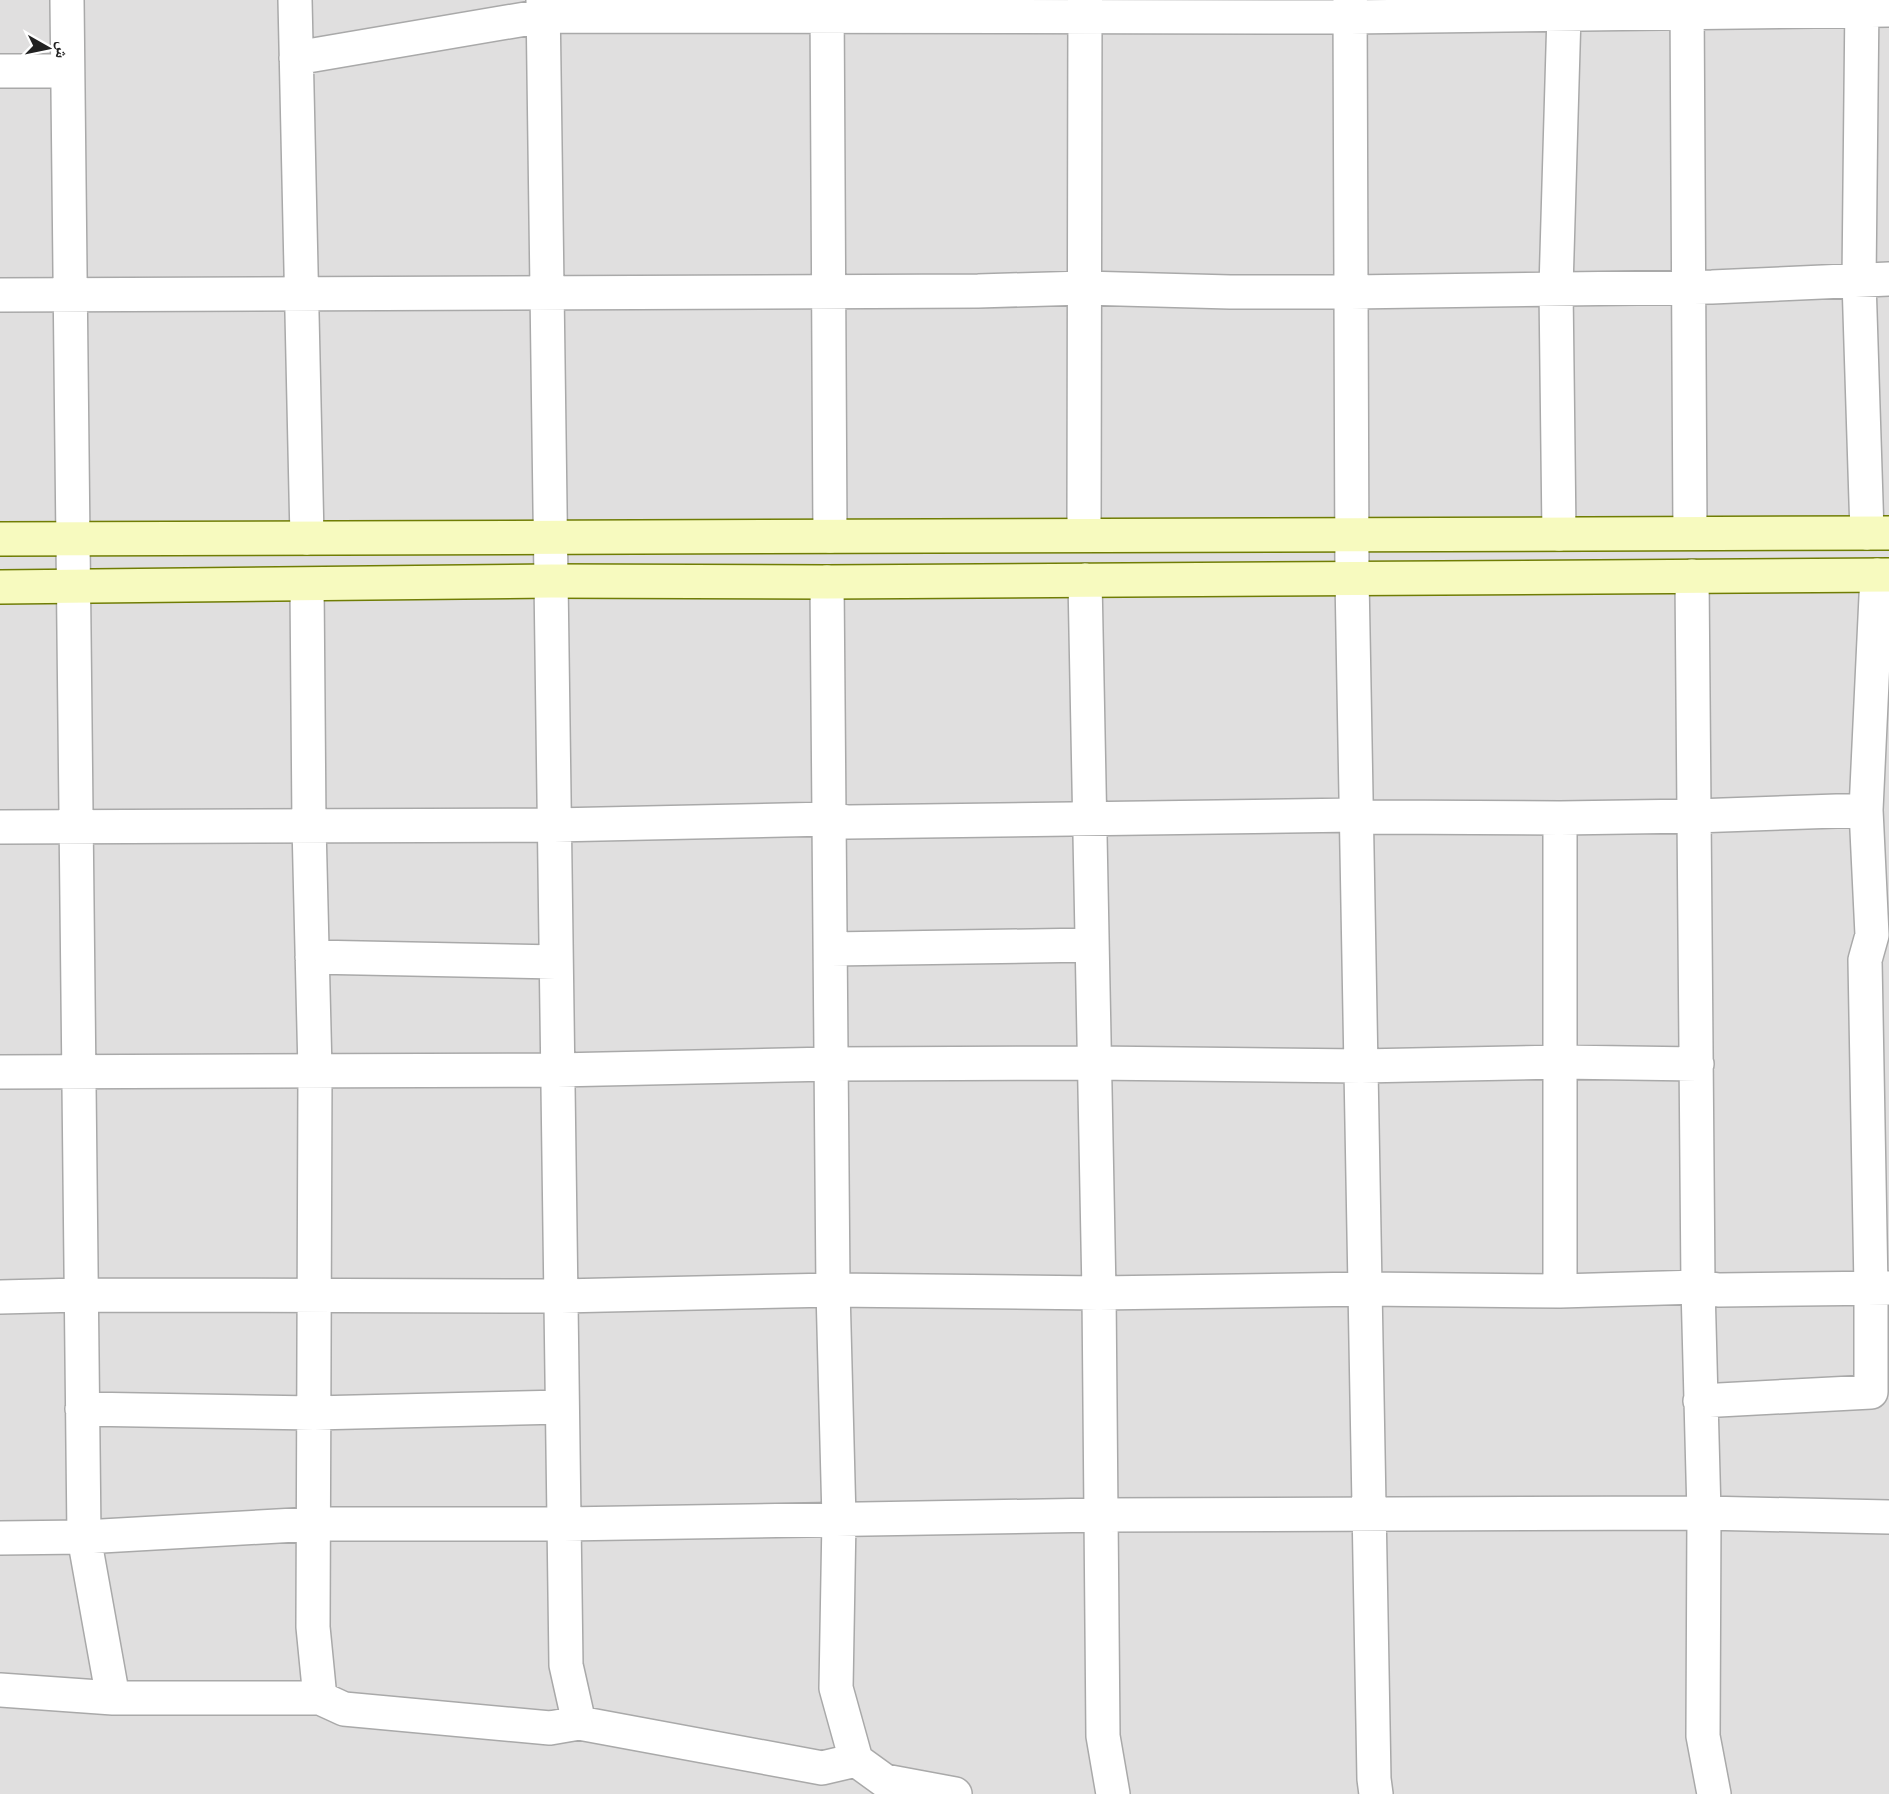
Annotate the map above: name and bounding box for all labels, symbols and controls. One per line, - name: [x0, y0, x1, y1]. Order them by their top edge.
- north arrow: [18, 18, 78, 78]
- text: ش: [52, 40, 73, 60]

